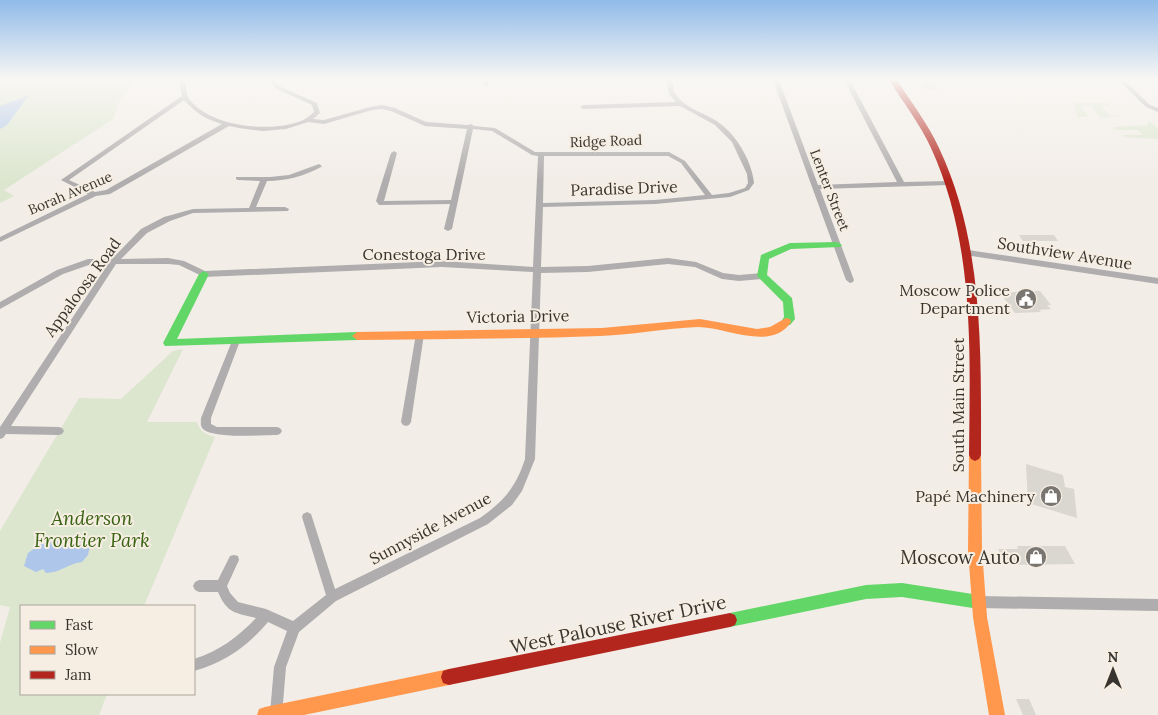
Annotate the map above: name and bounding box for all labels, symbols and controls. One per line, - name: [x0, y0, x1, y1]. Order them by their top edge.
- street label: Ridge Road: [569, 131, 643, 151]
- street label: Lenter Street: [806, 146, 854, 234]
- street label: Borah Avenue: [25, 167, 115, 219]
- street label: Paradise Drive: [570, 176, 678, 200]
- street label: Southview Avenue: [996, 232, 1134, 274]
- street label: Appaloosa Road: [39, 233, 125, 341]
- street label: Conestoga Drive: [362, 244, 486, 264]
- place label: Moscow Police Department: [899, 280, 1011, 318]
- public building icon: Moscow Police Department: [1014, 287, 1038, 311]
- street label: Victoria Drive: [466, 305, 570, 327]
- street label: South Main Street: [948, 337, 968, 472]
- shop icon: Papé Machinery: [1039, 484, 1063, 508]
- place label: Papé Machinery: [915, 486, 1036, 506]
- street label: Sunnyside Avenue: [366, 487, 495, 569]
- park label: Anderson Frontier Park: [34, 506, 150, 552]
- place label: Moscow Auto: [900, 545, 1020, 569]
- shop icon: Moscow Auto: [1024, 545, 1048, 569]
- street label: West Palouse River Drive: [508, 589, 728, 659]
- legend: [20, 605, 195, 695]
- text: Fast: [65, 615, 93, 634]
- text: Slow: [65, 640, 98, 659]
- north arrow: [1088, 645, 1138, 695]
- text: N: [1108, 648, 1119, 666]
- text: Jam: [64, 665, 92, 684]

